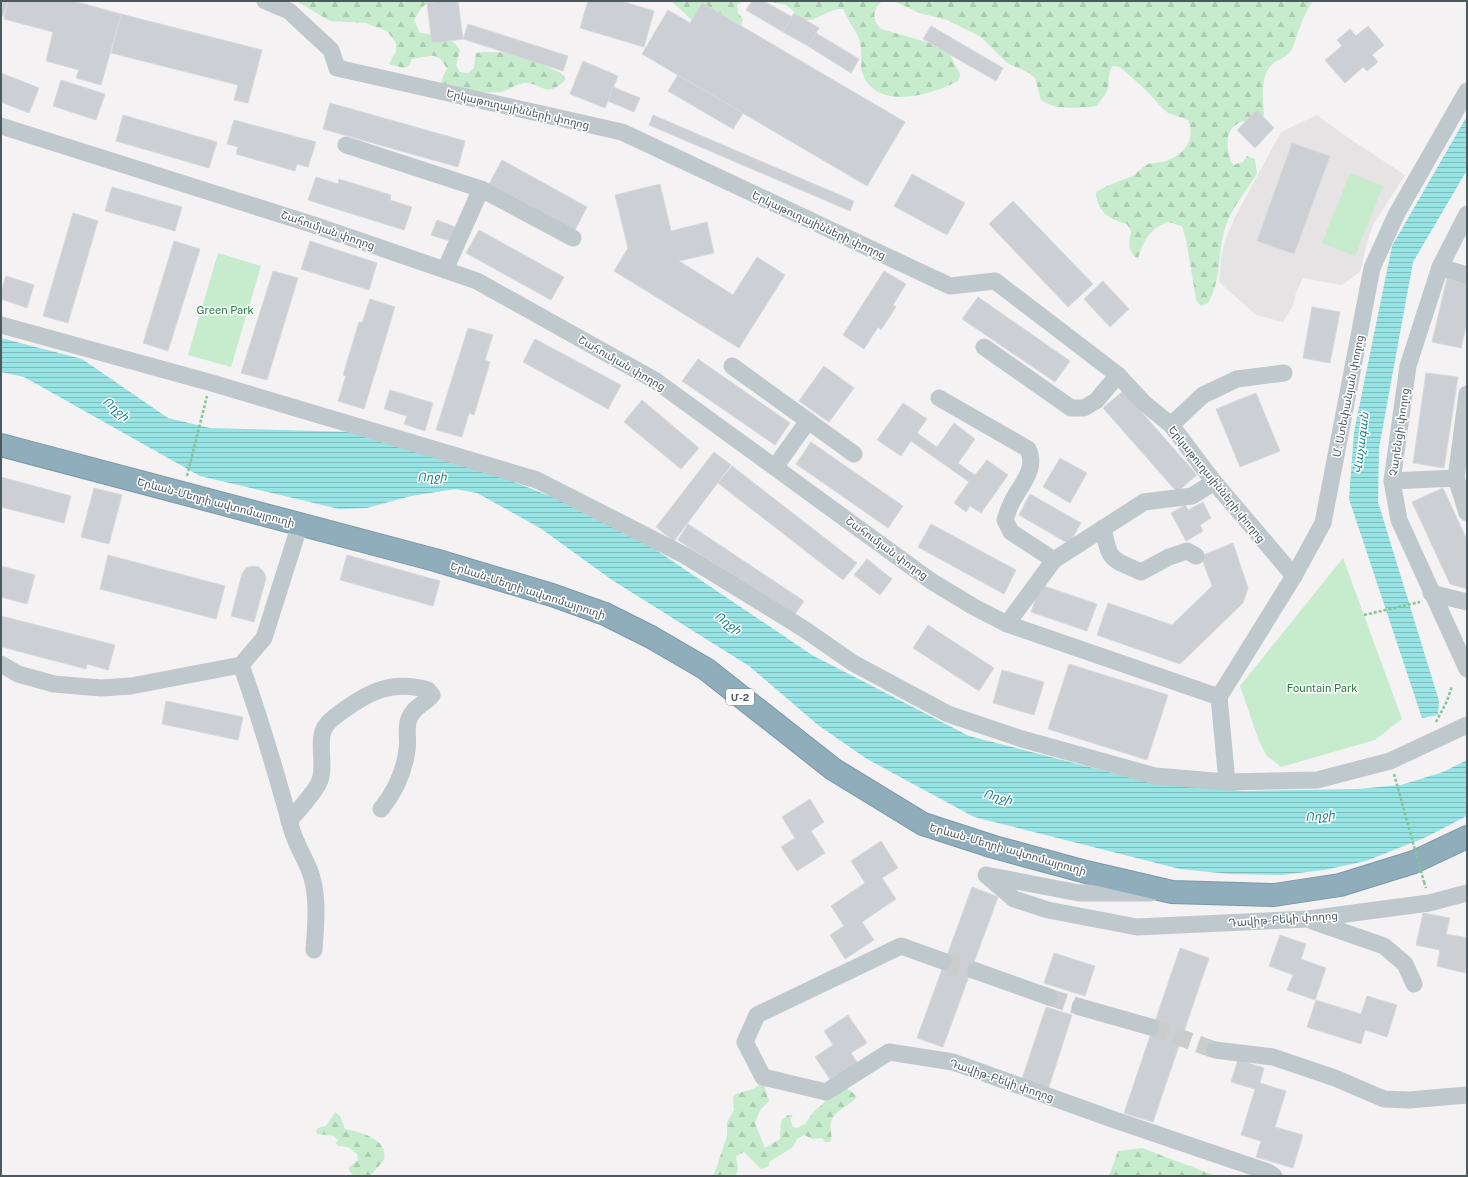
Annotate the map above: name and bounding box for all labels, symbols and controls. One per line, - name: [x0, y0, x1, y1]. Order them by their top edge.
- street label: Երկաթուղայինների փողոց: [445, 87, 591, 132]
- street label: Երկաթուղայինների փողոց: [750, 189, 888, 262]
- street label: Շահումյան փողոց: [279, 208, 377, 253]
- park label: Green Park: [196, 304, 254, 316]
- street label: Շահումյան փողոց: [576, 333, 668, 394]
- street label: Մ. Ստեփանյան փողոց: [1330, 334, 1367, 458]
- street label: Չարենցի փողոց: [1387, 387, 1412, 477]
- water label: Ողջի: [100, 394, 132, 424]
- water label: Վաչագան: [1350, 411, 1372, 475]
- street label: Երկաթուղայինների փողոց: [1166, 423, 1268, 545]
- water label: Ողջի: [417, 469, 448, 485]
- street label: Երևան-Մեղրի ավտոմայրուղի: [136, 475, 296, 530]
- street label: Շահումյան փողոց: [843, 514, 930, 583]
- street label: Երևան-Մեղրի ավտոմայրուղի: [448, 559, 607, 622]
- water label: Ողջի: [712, 609, 745, 638]
- park label: Fountain Park: [1287, 682, 1357, 694]
- road number: Մ-2: [726, 689, 754, 705]
- water label: Ողջի: [982, 786, 1015, 808]
- water label: Ողջի: [1305, 808, 1336, 824]
- street label: Երևան-Մեղրի ավտոմայրուղի: [928, 821, 1088, 878]
- street label: Դավիթ-Բեկի փողոց: [1228, 909, 1338, 930]
- street label: Դավիթ-Բեկի փողոց: [948, 1056, 1056, 1104]

